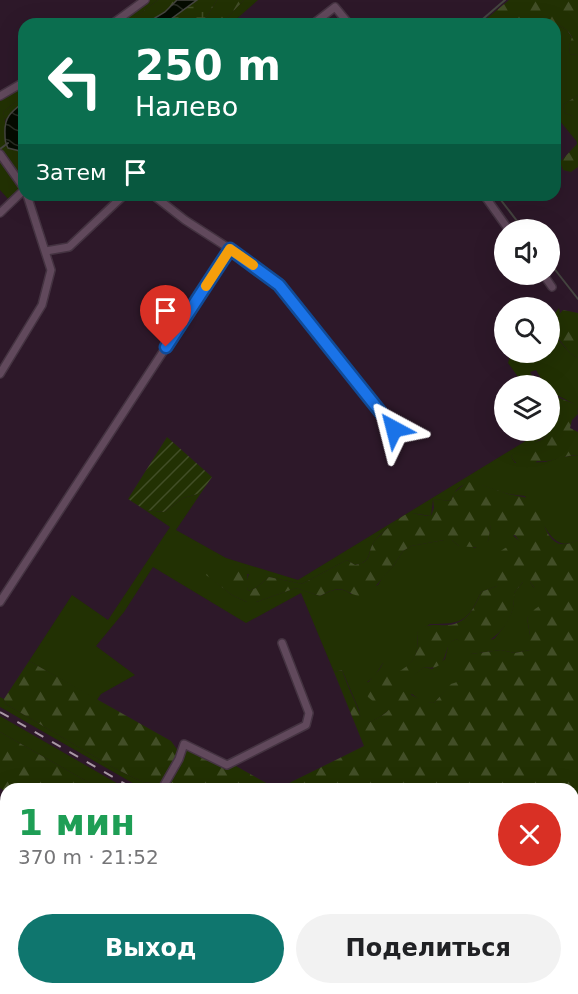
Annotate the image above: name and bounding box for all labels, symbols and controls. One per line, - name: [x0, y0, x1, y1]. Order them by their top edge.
- text: 250 m: [135, 41, 281, 90]
- icon: left: [36, 42, 114, 120]
- text: Налево: [135, 91, 238, 122]
- icon: arrive: [119, 156, 152, 189]
- text: Затем: [36, 160, 107, 185]
- map controls: [494, 219, 560, 441]
- button: sound: [494, 219, 560, 285]
- pin: [140, 285, 191, 347]
- icon: arrive: [149, 294, 182, 327]
- button: search: [494, 297, 560, 363]
- button: layers: [494, 375, 560, 441]
- position arrow: [362, 397, 426, 461]
- text: 1 мин: [18, 802, 135, 843]
- button: close: [498, 803, 561, 866]
- text: 370 m · 21:52: [18, 845, 159, 869]
- button: Выход: [18, 914, 284, 983]
- button: Поделиться: [296, 914, 561, 983]

